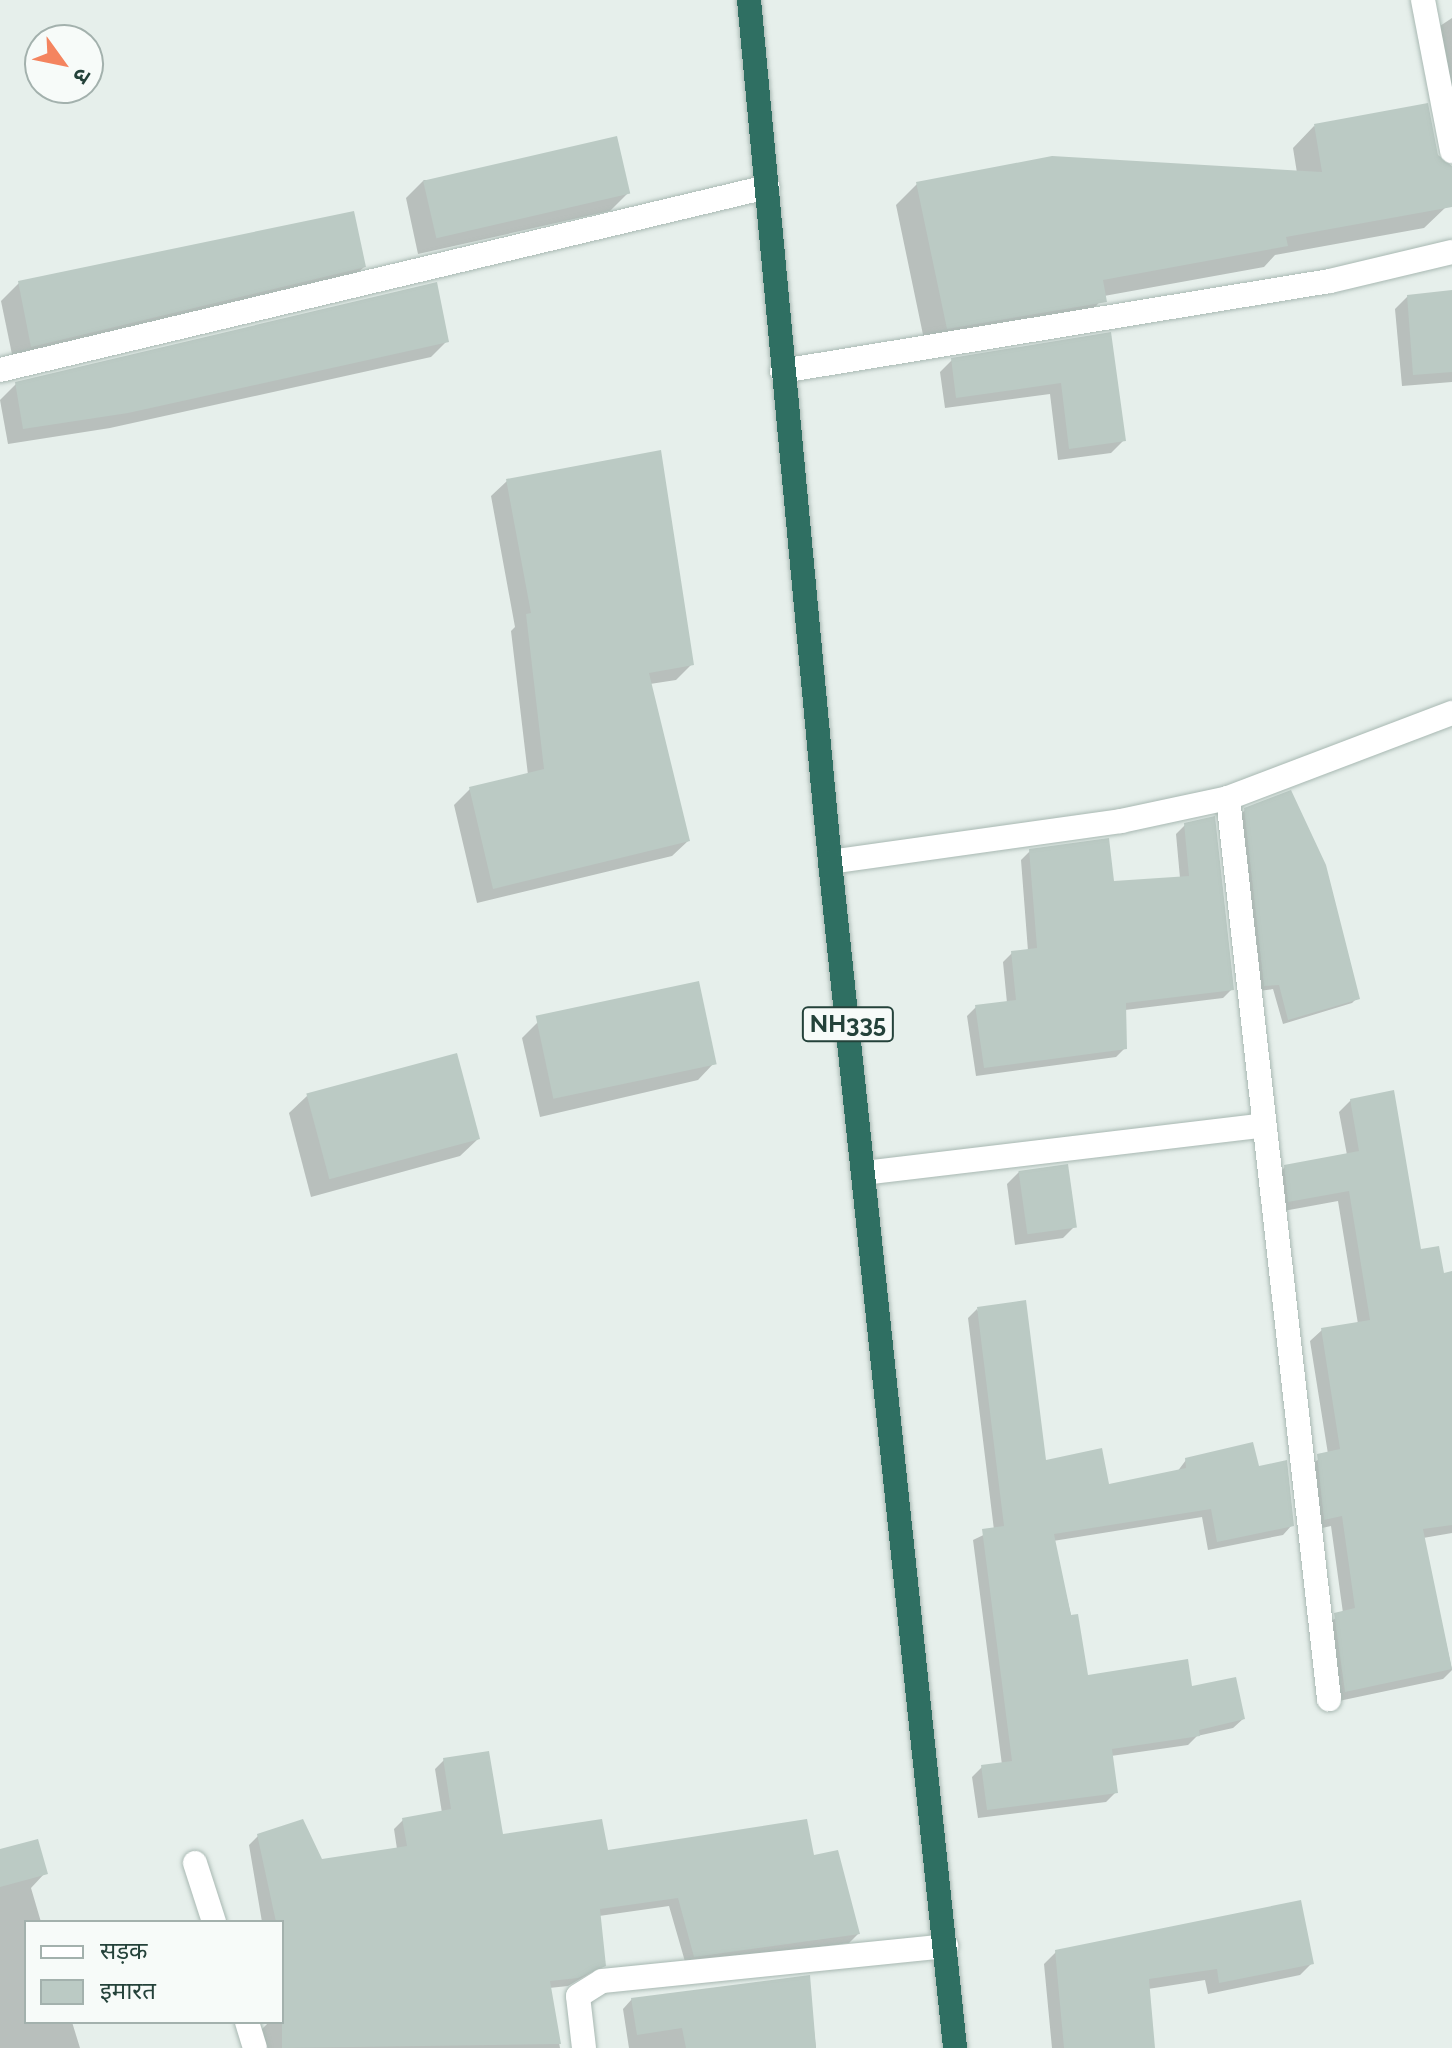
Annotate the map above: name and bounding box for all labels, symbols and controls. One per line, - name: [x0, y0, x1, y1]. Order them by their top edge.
- north arrow: [24, 24, 104, 104]
- text: उ: [68, 64, 97, 88]
- road number: NH335: [800, 1004, 896, 1044]
- legend: [24, 1920, 284, 2024]
- text: सड़क: [100, 1936, 148, 1965]
- text: इमारत: [100, 1976, 156, 2005]

